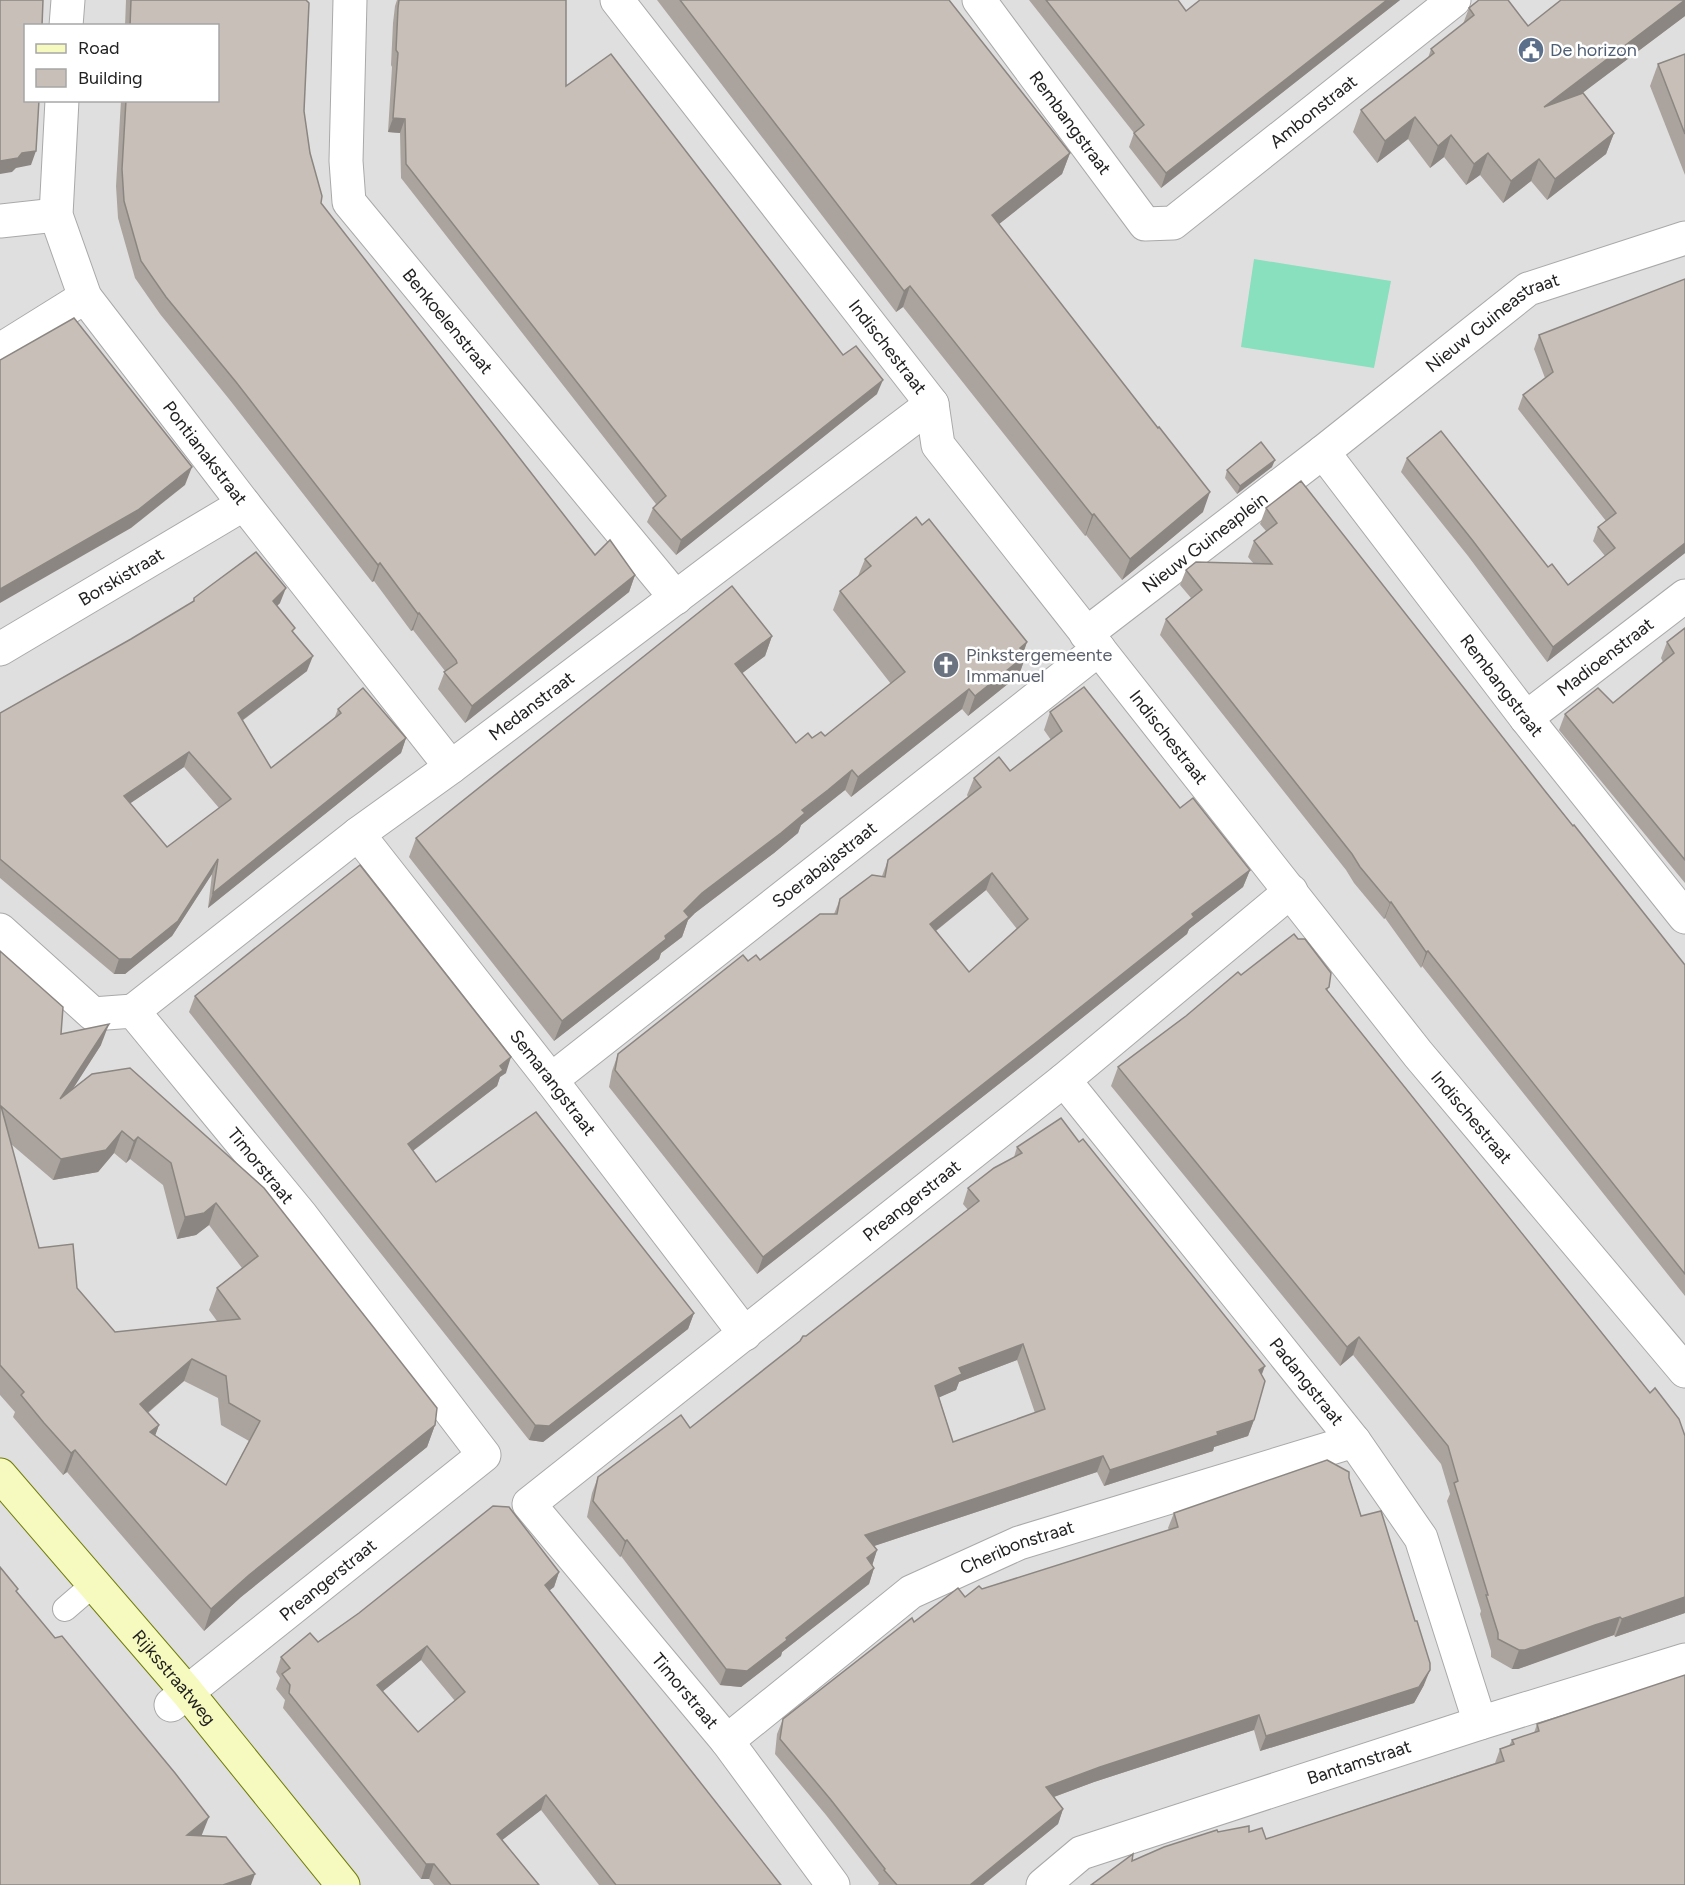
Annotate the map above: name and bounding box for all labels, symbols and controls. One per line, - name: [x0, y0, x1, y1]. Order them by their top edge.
- legend: [24, 24, 219, 102]
- public building icon: De horizon: [1516, 35, 1546, 65]
- text: Road: [78, 37, 119, 59]
- place label: De horizon: [1550, 39, 1637, 61]
- text: Building: [78, 67, 143, 89]
- street label: Rembangstraat: [1025, 67, 1116, 179]
- street label: Ambonstraat: [1265, 70, 1361, 153]
- street label: Benkoelenstraat: [398, 264, 498, 379]
- street label: Nieuw Guineastraat: [1421, 269, 1562, 377]
- street label: Indischestraat: [844, 295, 931, 399]
- street label: Pontianakstraat: [158, 397, 252, 510]
- street label: Nieuw Guineaplein: [1138, 488, 1272, 598]
- street label: Borskistraat: [75, 543, 168, 611]
- street label: Madioenstraat: [1553, 613, 1658, 701]
- street label: Rembangstraat: [1455, 630, 1548, 741]
- place label: Pinkstergemeente Immanuel: [966, 644, 1113, 687]
- church icon: Pinkstergemeente Immanuel: [931, 650, 961, 680]
- street label: Medanstraat: [485, 667, 579, 745]
- street label: Indischestraat: [1124, 686, 1213, 789]
- street label: Soerabajastraat: [768, 817, 881, 913]
- street label: Semarangstraat: [505, 1026, 601, 1140]
- street label: Indischestraat: [1426, 1067, 1517, 1168]
- street label: Timorstraat: [223, 1123, 299, 1209]
- street label: Preangerstraat: [858, 1155, 965, 1246]
- street label: Padangstraat: [1265, 1333, 1348, 1430]
- street label: Cheribonstraat: [956, 1516, 1077, 1579]
- street label: Preangerstraat: [275, 1534, 381, 1626]
- street label: Rijksstraatweg: [127, 1625, 220, 1730]
- street label: Timorstraat: [647, 1649, 723, 1734]
- street label: Bantamstraat: [1304, 1735, 1414, 1790]

